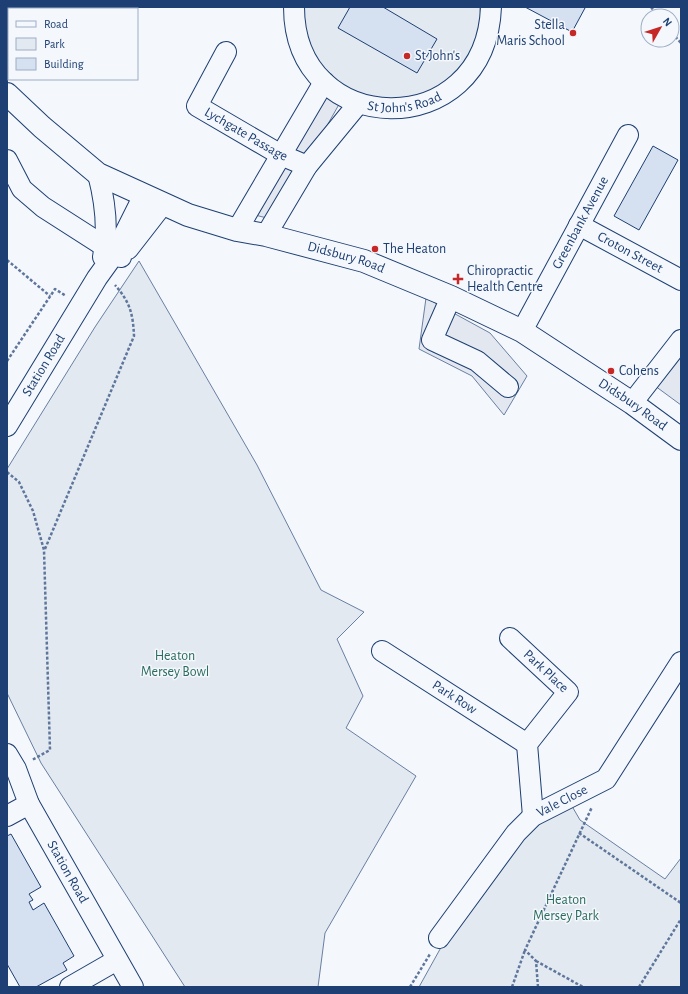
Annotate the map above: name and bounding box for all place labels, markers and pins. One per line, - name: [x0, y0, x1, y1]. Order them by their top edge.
- place label: Stella Maris School: [496, 18, 566, 48]
- marker: Stella Maris School: [568, 28, 578, 38]
- place label: St John's: [415, 49, 460, 63]
- marker: St John's: [402, 51, 412, 61]
- place label: The Heaton: [383, 242, 446, 256]
- marker: The Heaton: [370, 244, 380, 254]
- place label: Chiropractic Health Centre: [467, 264, 543, 294]
- marker: Chiropractic Health Centre: [452, 273, 464, 285]
- place label: Cohens: [619, 364, 659, 378]
- marker: Cohens: [606, 366, 616, 376]

